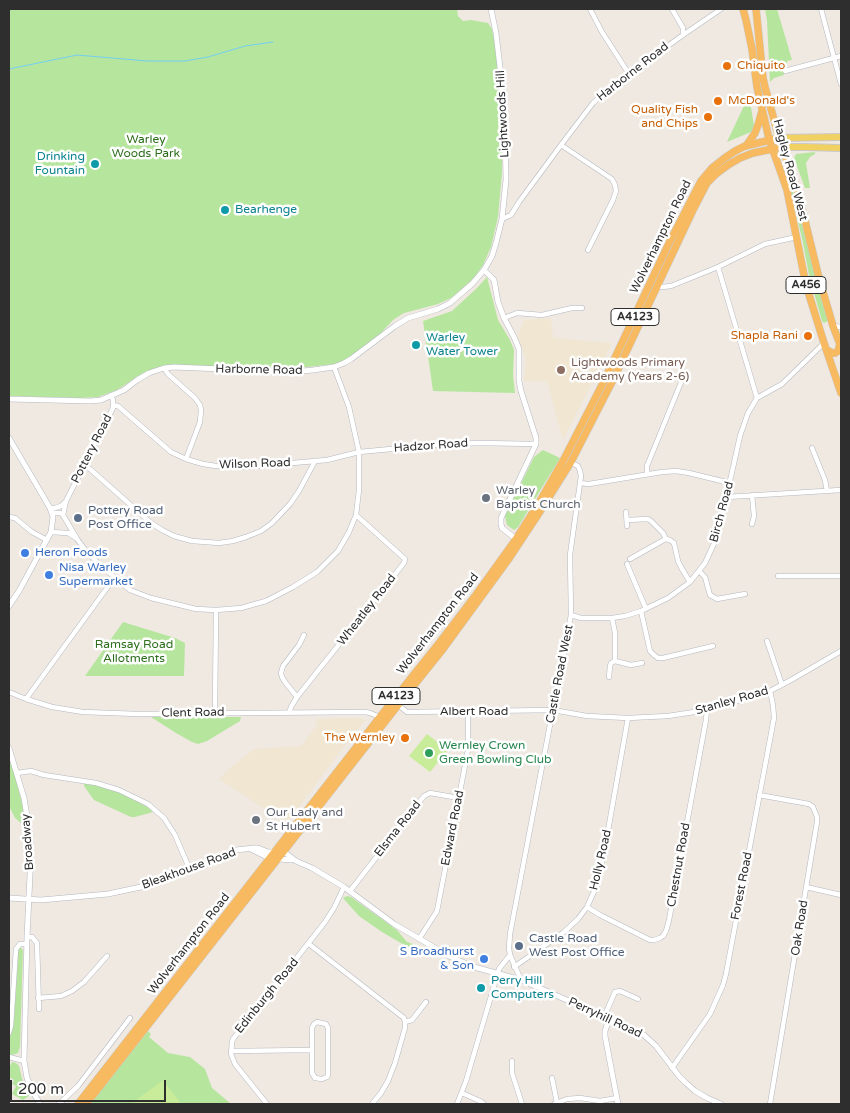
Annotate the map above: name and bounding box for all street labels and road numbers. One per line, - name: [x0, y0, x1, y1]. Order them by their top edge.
- street label: Harborne Road: [594, 39, 672, 105]
- street label: Lightwoods Hill: [494, 70, 512, 158]
- street label: Hagley Road West: [770, 118, 810, 222]
- street label: Wolverhampton Road: [627, 178, 695, 296]
- road number: A456: [786, 276, 826, 294]
- road number: A4123: [611, 308, 659, 326]
- street label: Harborne Road: [215, 362, 303, 378]
- street label: Pottery Road: [68, 412, 116, 486]
- street label: Hadzor Road: [393, 436, 469, 456]
- street label: Wilson Road: [219, 456, 291, 472]
- street label: Birch Road: [707, 480, 737, 544]
- street label: Wheatley Road: [335, 571, 399, 649]
- street label: Wolverhampton Road: [394, 571, 482, 677]
- street label: Castle Road West: [543, 623, 577, 725]
- street label: Stanley Road: [694, 684, 770, 718]
- road number: A4123: [372, 688, 420, 704]
- street label: Clent Road: [161, 705, 225, 721]
- street label: Albert Road: [440, 705, 508, 719]
- street label: Edward Road: [439, 789, 467, 867]
- street label: Elsma Road: [372, 798, 424, 860]
- street label: Broadway: [19, 813, 37, 871]
- street label: Chestnut Road: [665, 822, 693, 908]
- street label: Holly Road: [587, 828, 615, 892]
- street label: Bleakhouse Road: [140, 845, 238, 893]
- street label: Forest Road: [728, 851, 756, 921]
- street label: Wolverhampton Road: [145, 891, 233, 997]
- street label: Oak Road: [788, 899, 812, 957]
- street label: Edinburgh Road: [232, 955, 302, 1037]
- street label: Perryhill Road: [566, 995, 644, 1041]

